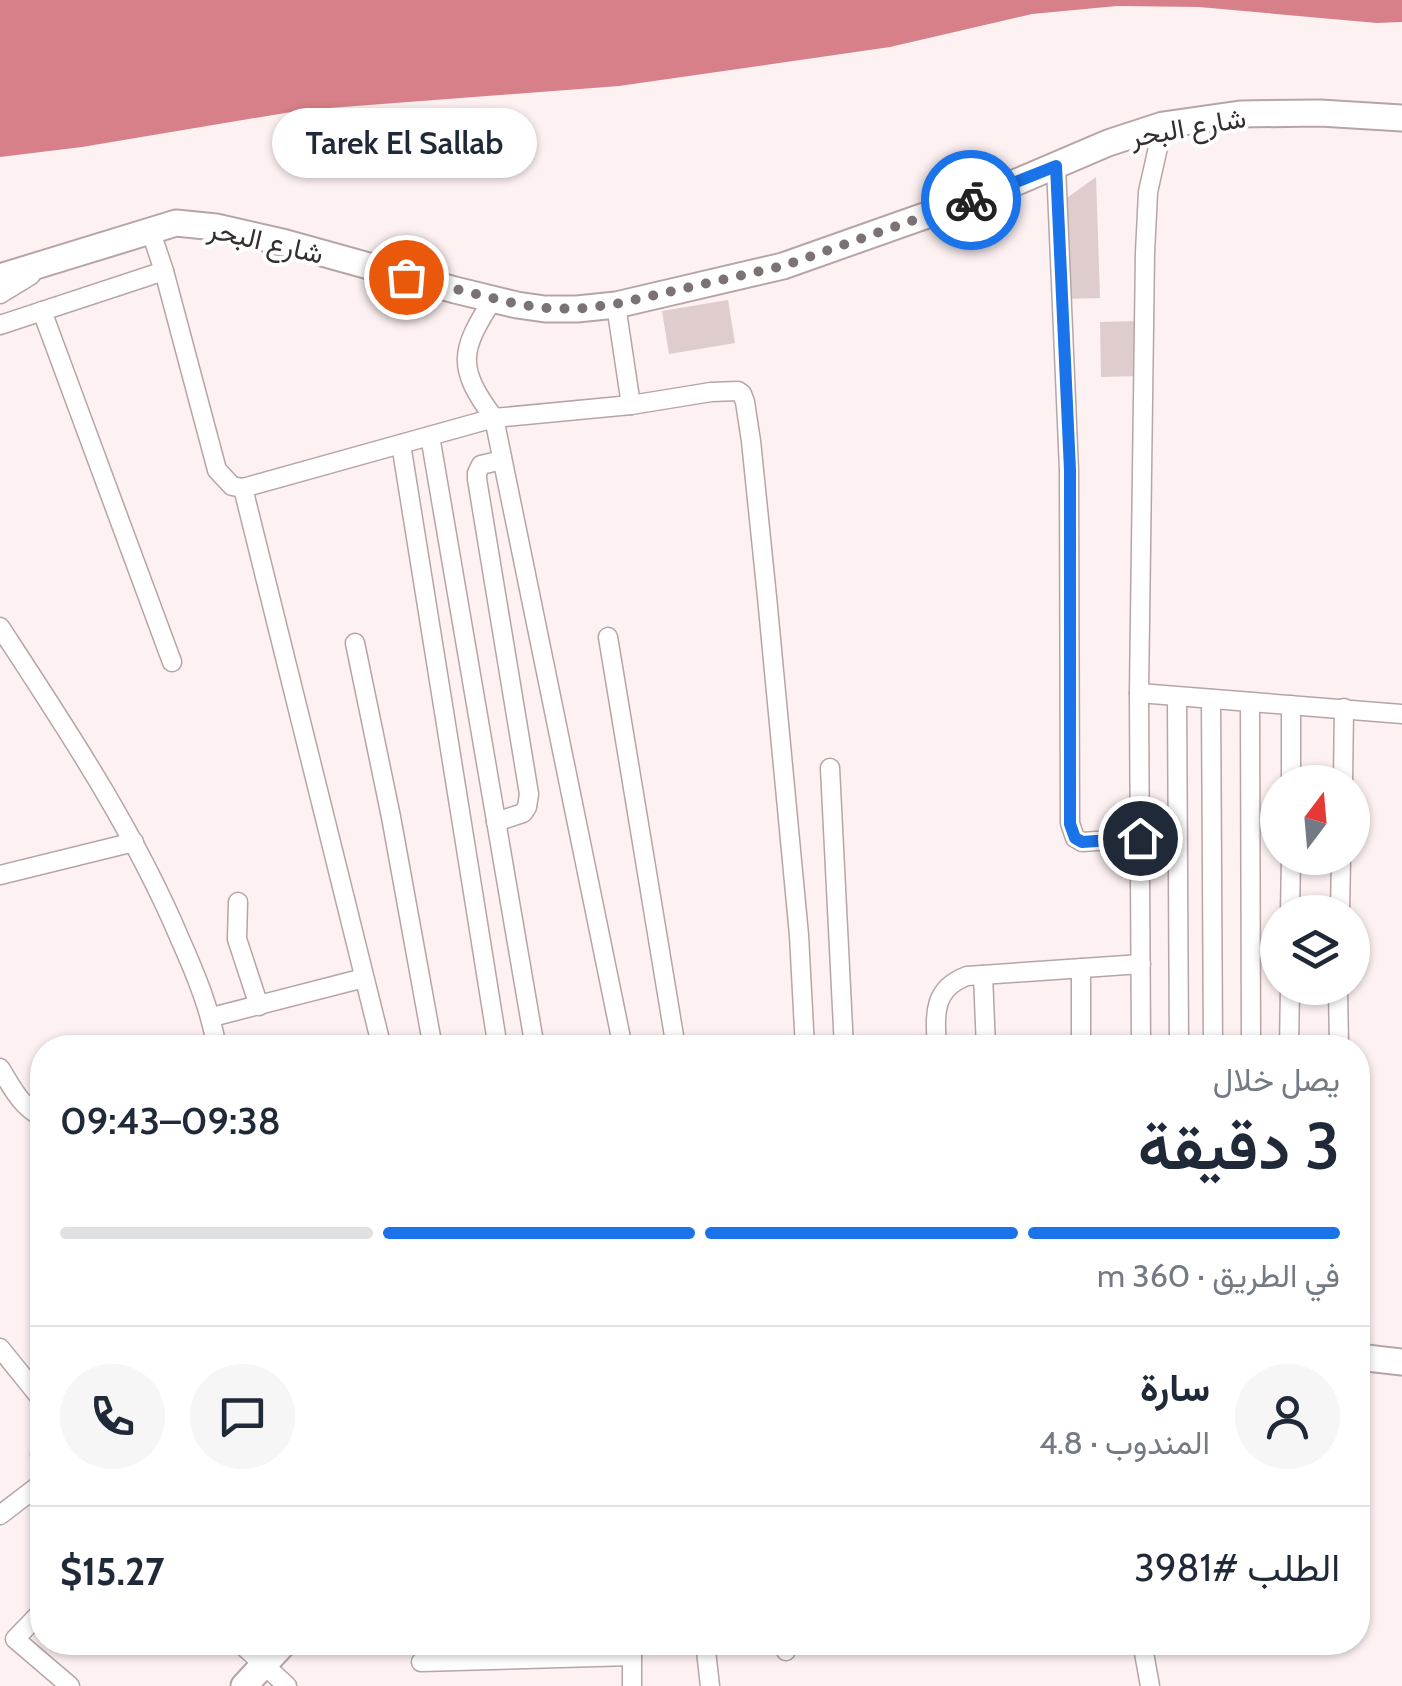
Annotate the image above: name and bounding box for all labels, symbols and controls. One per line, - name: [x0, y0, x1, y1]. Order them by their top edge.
- street label: شارع البحر: [1127, 100, 1249, 156]
- callout: Tarek El Sallab: [274, 107, 538, 177]
- text: Tarek El Sallab: [306, 123, 503, 162]
- courier: [921, 150, 1021, 250]
- icon: bike: [944, 173, 999, 228]
- street label: شارع البحر: [204, 211, 327, 273]
- pin: [364, 235, 449, 320]
- icon: bag: [379, 250, 434, 305]
- north arrow: [1260, 765, 1370, 875]
- map controls: [1260, 765, 1370, 1005]
- pin: [1098, 796, 1183, 881]
- icon: home: [1113, 811, 1168, 866]
- button: layers: [1260, 895, 1370, 1005]
- text: يصل خلال: [1213, 1060, 1340, 1099]
- text: 09:38–09:43: [60, 1097, 281, 1144]
- text: 3 دقيقة: [1138, 1106, 1340, 1185]
- text: في الطريق · 360 m: [1097, 1256, 1340, 1295]
- button: phone: [60, 1364, 165, 1469]
- button: chat: [190, 1364, 295, 1469]
- text: سارة: [1140, 1364, 1210, 1411]
- button: person: [1235, 1364, 1340, 1469]
- text: المندوب · 4.8: [1039, 1423, 1210, 1462]
- text: الطلب #3981: [1134, 1544, 1340, 1591]
- text: $15.27: [60, 1548, 164, 1595]

